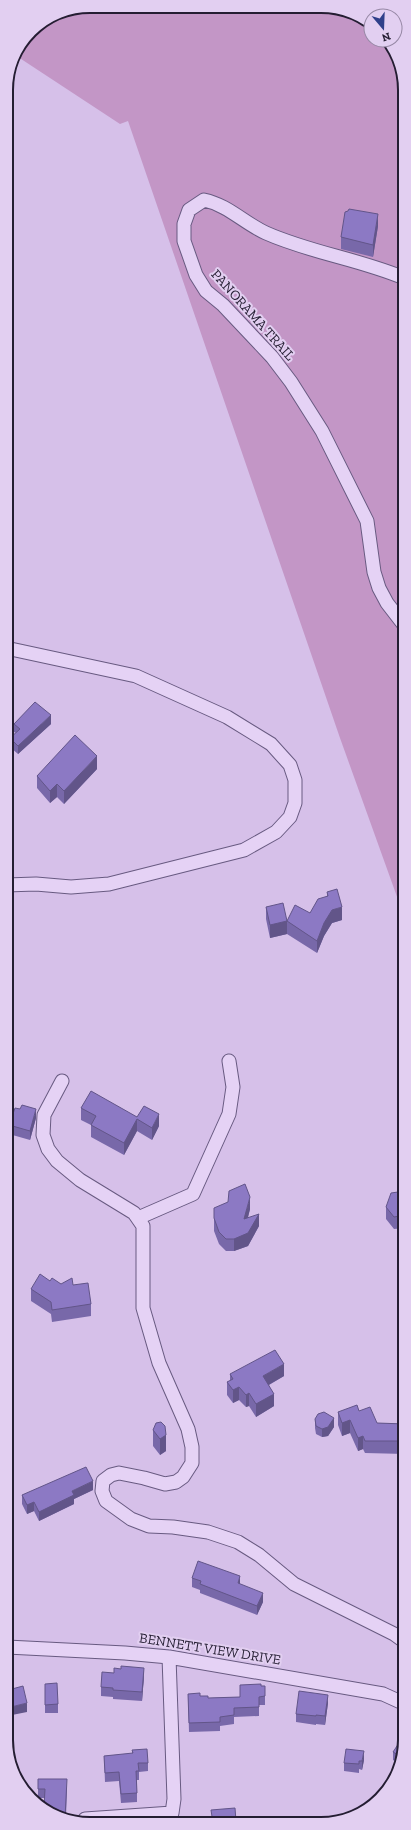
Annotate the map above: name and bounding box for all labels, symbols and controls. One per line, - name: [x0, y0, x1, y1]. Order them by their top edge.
- north arrow: [363, 8, 403, 48]
- text: N: [379, 29, 392, 45]
- street label: PANORAMA TRAIL: [208, 266, 299, 364]
- street label: BENNETT VIEW DRIVE: [138, 1629, 282, 1669]

